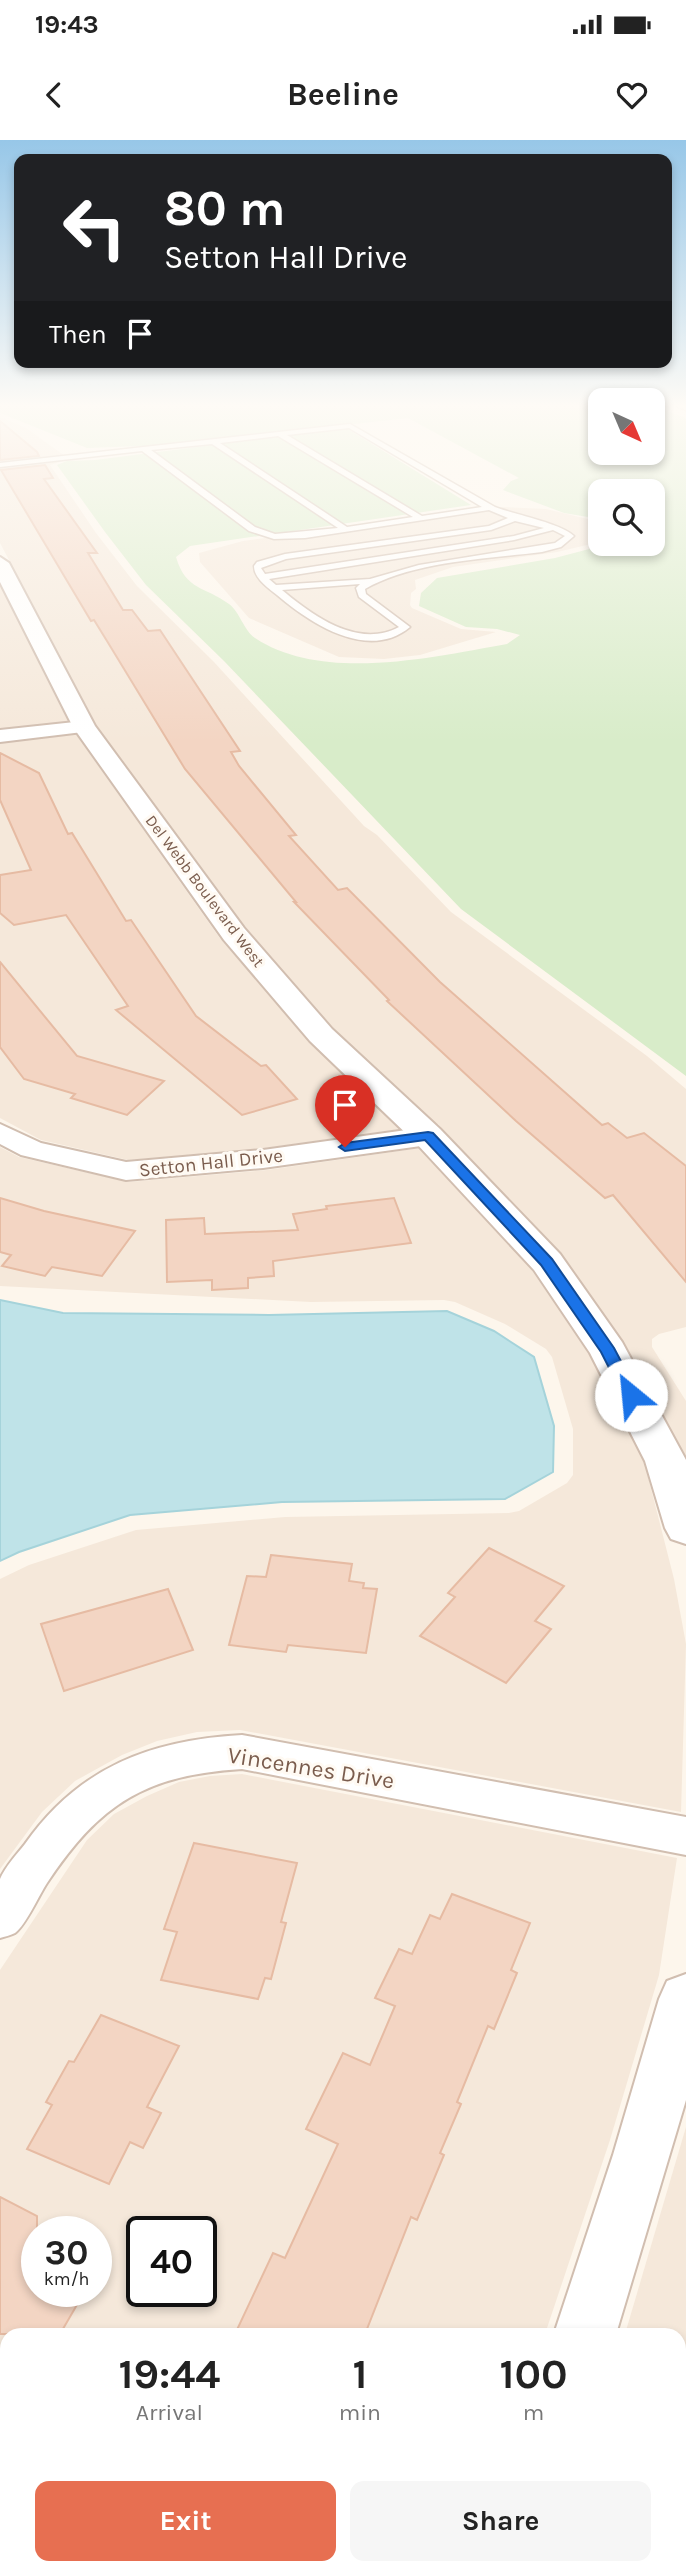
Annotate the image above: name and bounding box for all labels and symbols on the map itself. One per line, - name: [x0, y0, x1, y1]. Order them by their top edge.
- north arrow: [588, 388, 665, 466]
- street label: Del Webb Boulevard West: [142, 811, 268, 971]
- pin: [315, 1075, 375, 1147]
- street label: Setton Hall Drive: [138, 1145, 284, 1181]
- position arrow: [594, 1358, 668, 1432]
- street label: Vincennes Drive: [226, 1742, 396, 1794]
- speed limit sign: 40: [126, 2216, 217, 2307]

